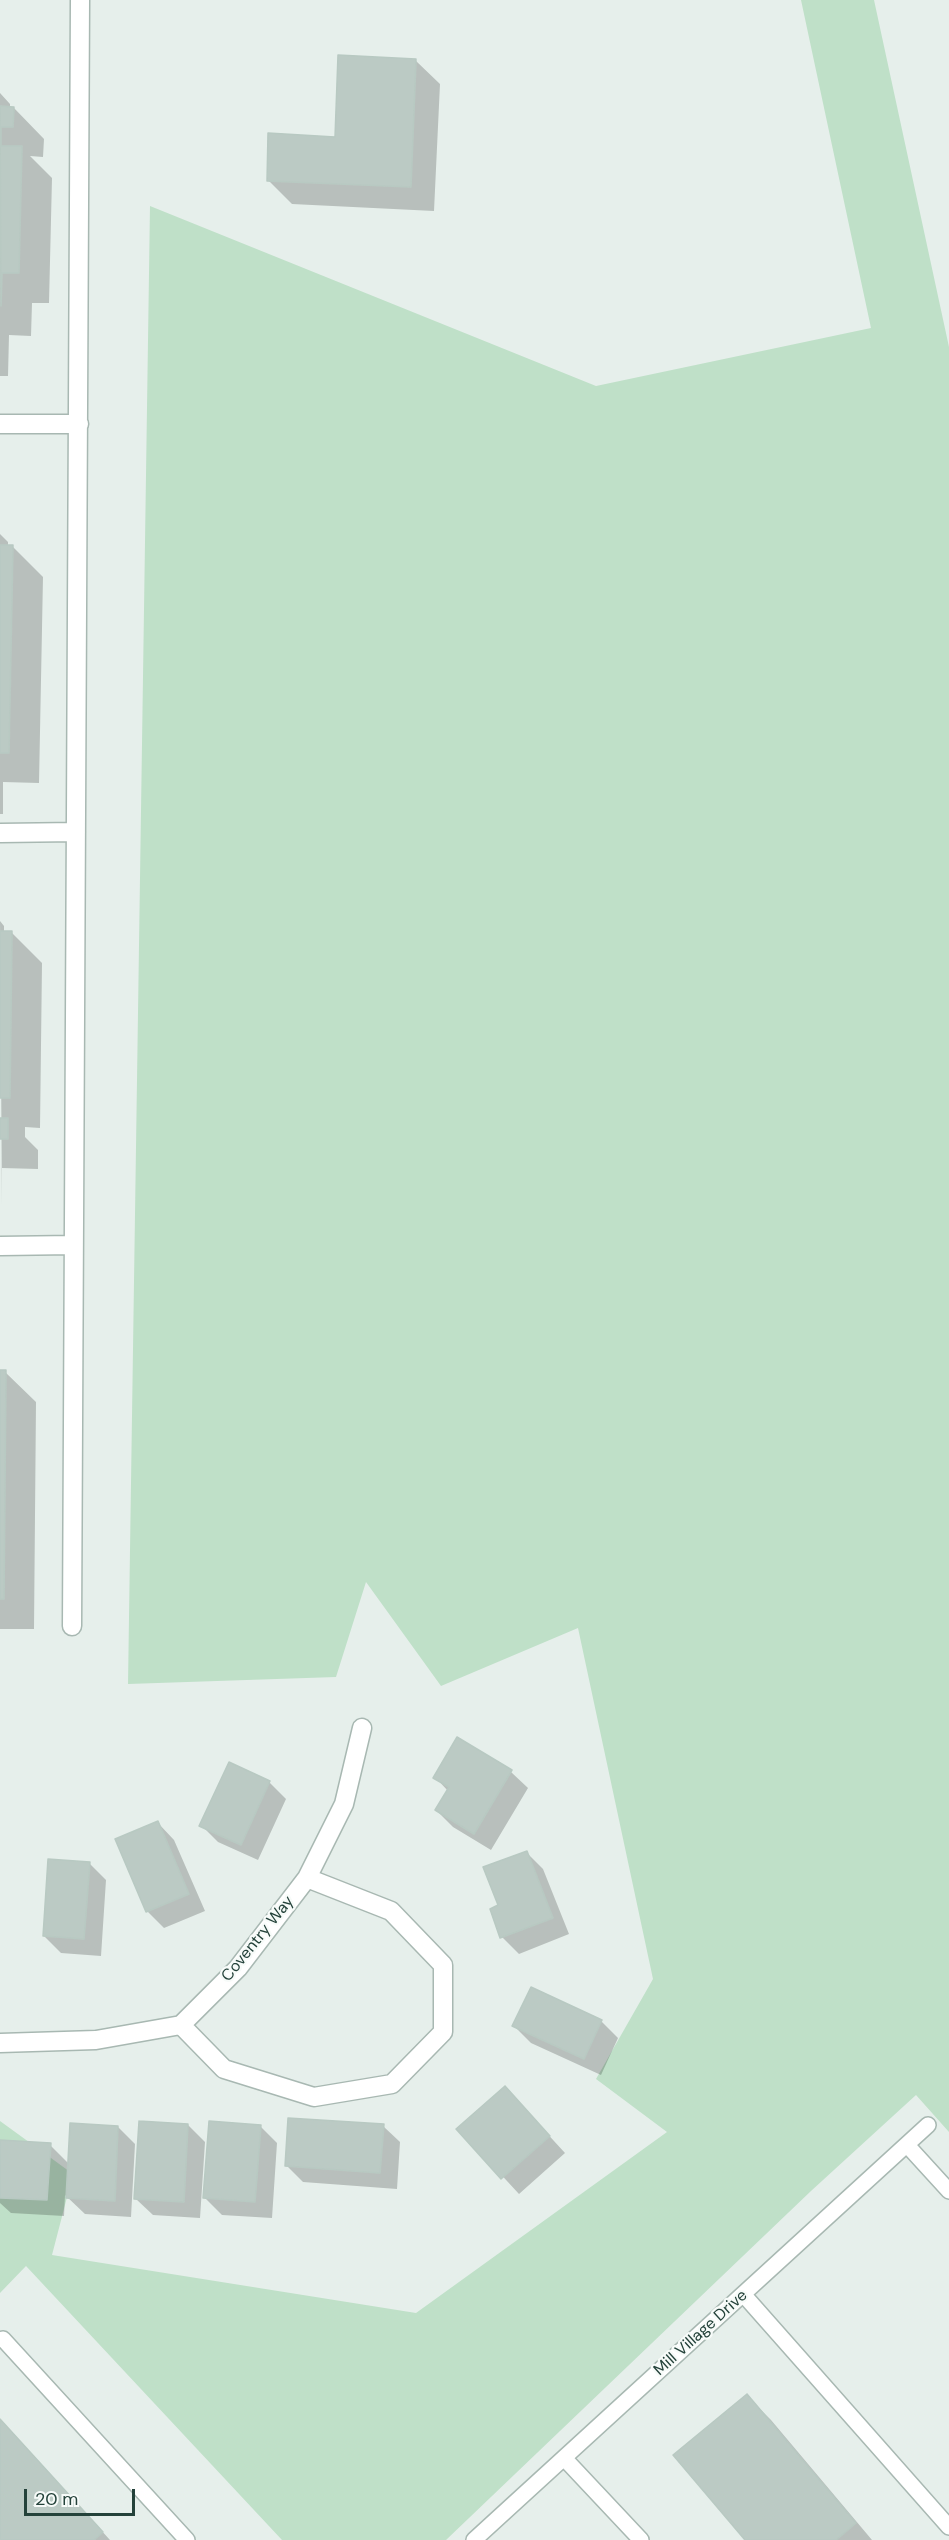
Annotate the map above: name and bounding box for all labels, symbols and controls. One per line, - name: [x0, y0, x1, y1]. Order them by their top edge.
- street label: Coventry Way: [218, 1892, 298, 1986]
- street label: Mill Village Drive: [650, 2286, 752, 2380]
- scale bar: [27, 2477, 138, 2515]
- text: 20 m: [35, 2487, 78, 2511]

